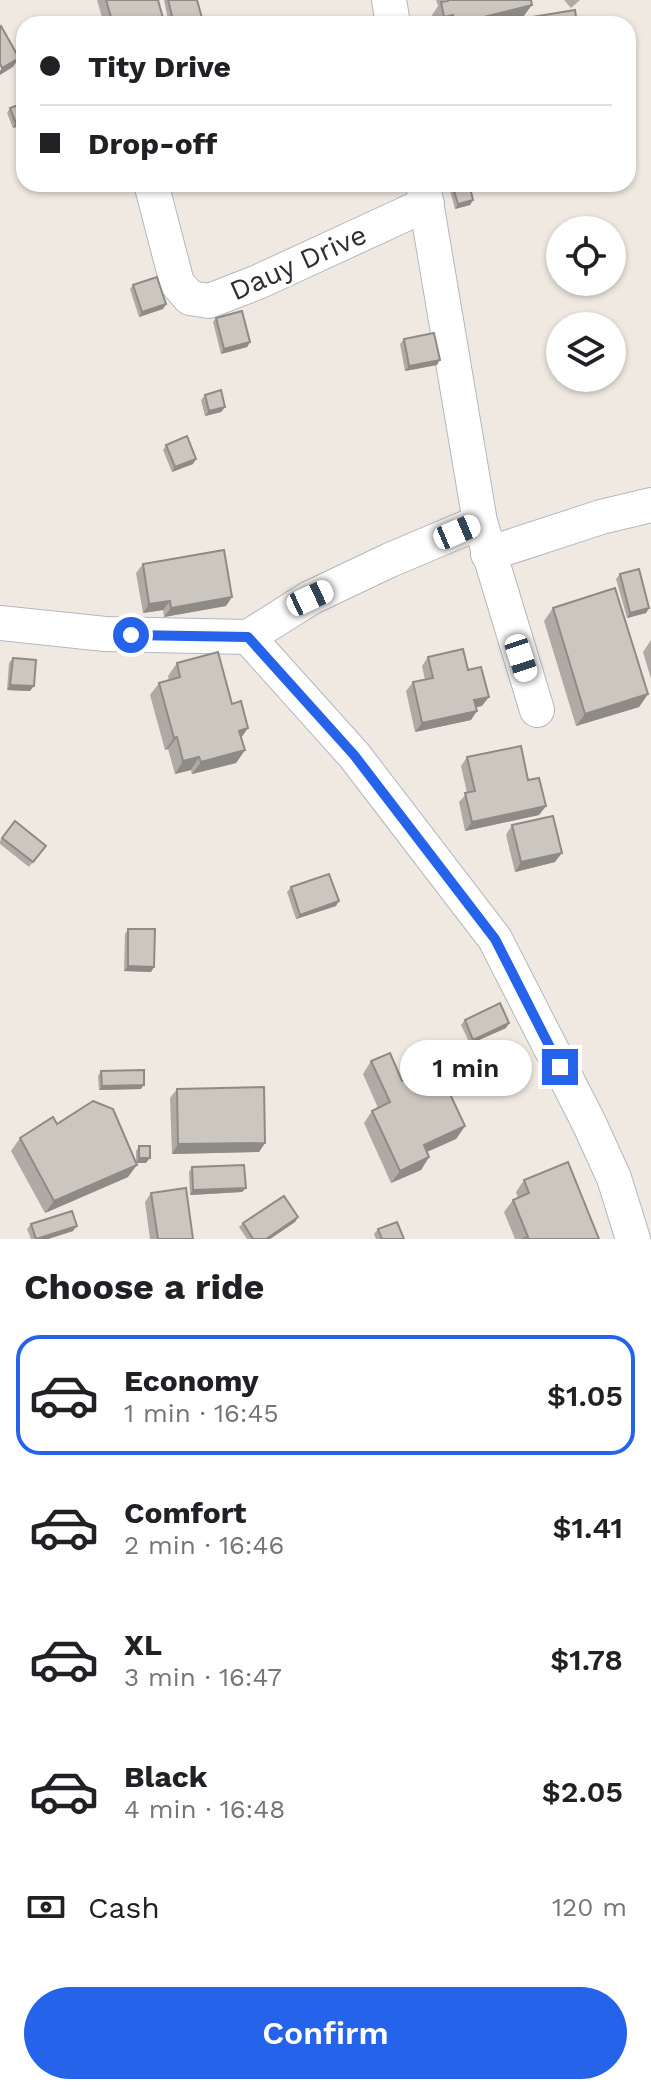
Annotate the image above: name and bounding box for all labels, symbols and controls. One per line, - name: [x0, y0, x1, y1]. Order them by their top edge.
- text: Tity Drive: [88, 49, 231, 84]
- text: Drop-off: [88, 126, 217, 161]
- map controls: [546, 216, 626, 392]
- button: locate: [546, 216, 626, 296]
- street label: Dauy Drive: [225, 218, 372, 307]
- button: layers: [546, 312, 626, 392]
- car: [430, 512, 484, 552]
- car: [283, 577, 337, 619]
- route start: [113, 617, 149, 653]
- car: [502, 631, 540, 685]
- callout: 1 min: [400, 1039, 532, 1095]
- route end: [542, 1049, 578, 1085]
- text: 1 min: [433, 1053, 499, 1083]
- text: Choose a ride: [24, 1266, 264, 1308]
- icon: car: [28, 1359, 100, 1431]
- text: Economy: [124, 1363, 259, 1398]
- text: $1.05: [547, 1378, 623, 1413]
- text: 1 min · 16:45: [124, 1398, 279, 1428]
- icon: car: [28, 1491, 100, 1563]
- text: Comfort: [124, 1495, 246, 1530]
- text: $1.41: [552, 1510, 623, 1545]
- text: 2 min · 16:46: [124, 1530, 284, 1560]
- icon: car: [28, 1623, 100, 1695]
- text: XL: [124, 1627, 162, 1662]
- text: $1.78: [550, 1642, 623, 1677]
- text: 3 min · 16:47: [124, 1662, 282, 1692]
- icon: car: [28, 1755, 100, 1827]
- text: Black: [124, 1759, 208, 1794]
- text: $2.05: [542, 1774, 623, 1809]
- text: 4 min · 16:48: [124, 1794, 285, 1824]
- icon: cash: [24, 1885, 68, 1929]
- text: Cash: [88, 1890, 160, 1925]
- text: 120 m: [552, 1892, 627, 1922]
- button: Confirm: [24, 1987, 627, 2079]

